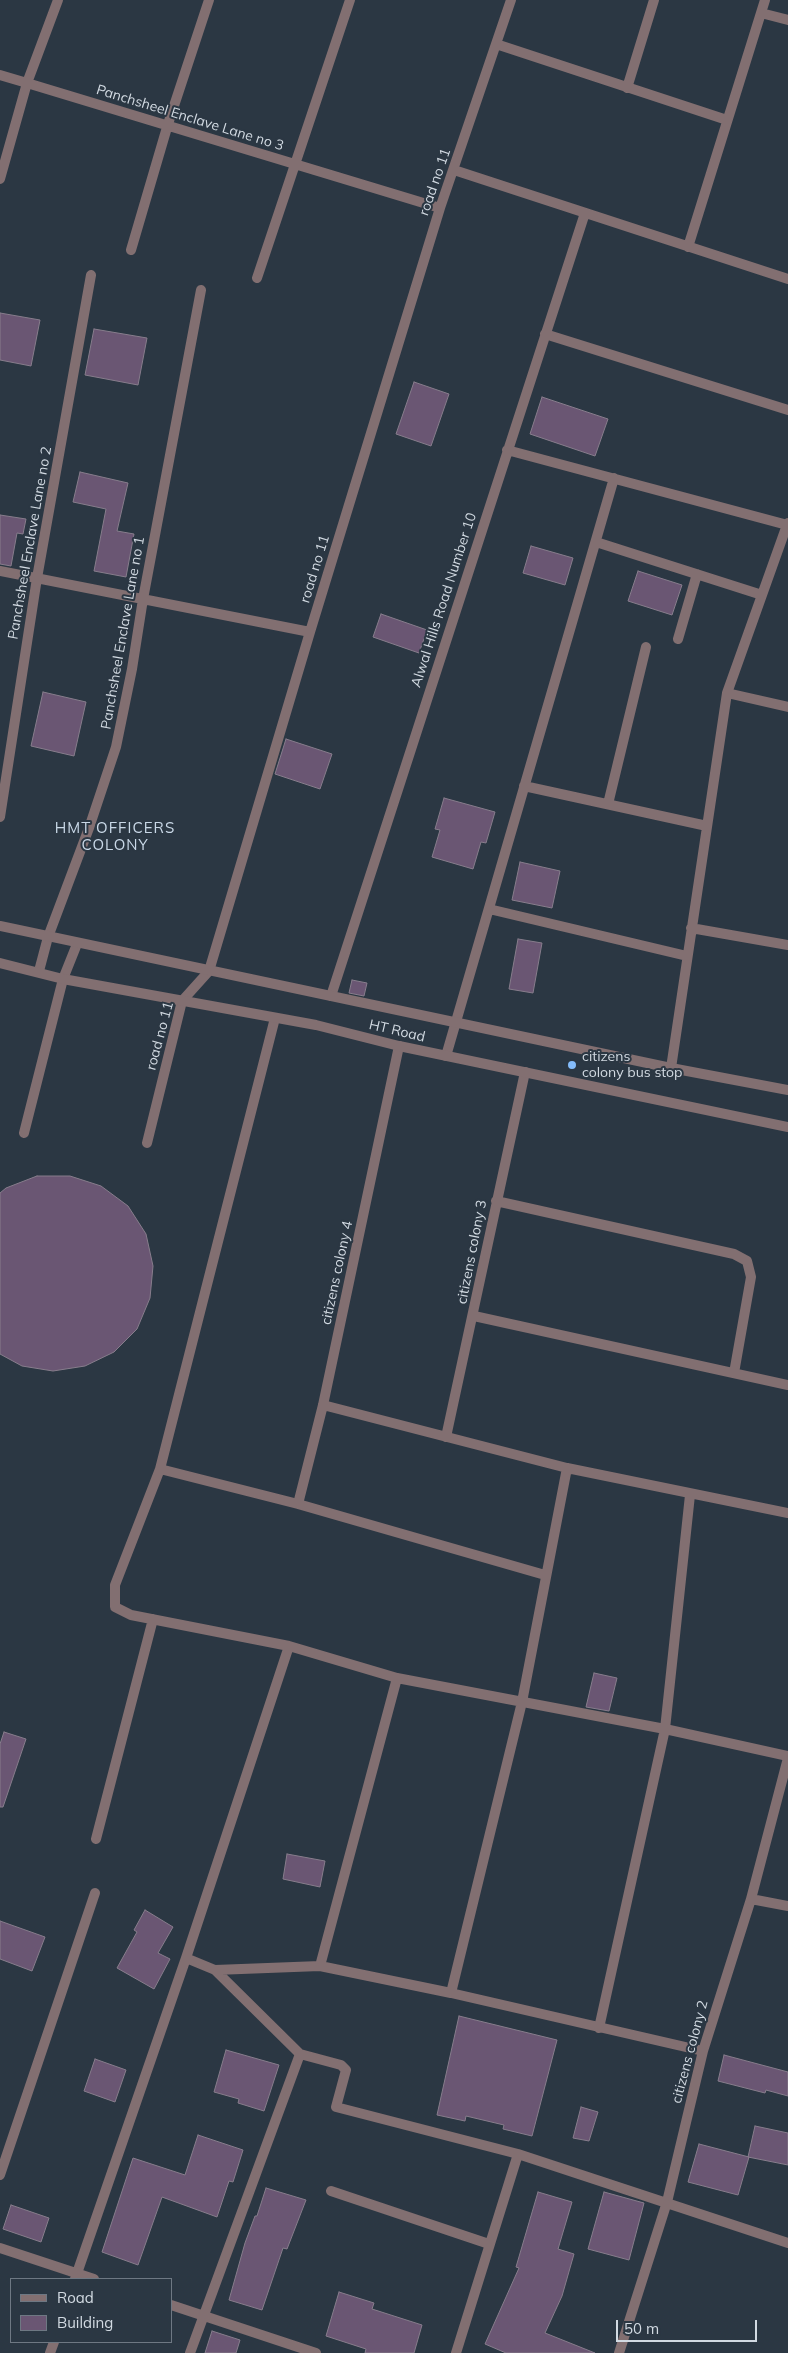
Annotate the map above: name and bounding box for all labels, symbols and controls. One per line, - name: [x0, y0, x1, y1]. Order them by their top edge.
- street label: Panchsheel Enclave Lane no 3: [94, 81, 286, 155]
- street label: road no 11: [416, 146, 454, 218]
- street label: Panchsheel Enclave Lane no 2: [5, 445, 55, 641]
- street label: Alwal Hills Road Number 10: [408, 511, 480, 689]
- street label: road no 11: [297, 533, 333, 605]
- street label: Panchsheel Enclave Lane no 1: [98, 535, 148, 731]
- district label: HMT OFFICERS COLONY: [53, 819, 177, 854]
- street label: road no 11: [143, 1000, 177, 1072]
- street label: HT Road: [367, 1016, 427, 1046]
- place label: citizens colony bus stop: [582, 1049, 683, 1082]
- marker: citizens colony bus stop: [566, 1059, 578, 1071]
- street label: citizens colony 3: [454, 1198, 490, 1306]
- street label: citizens colony 4: [318, 1220, 356, 1326]
- street label: citizens colony 2: [668, 1999, 712, 2105]
- legend: [10, 2278, 172, 2343]
- text: Road: [57, 2288, 94, 2307]
- scale bar: [618, 2310, 759, 2342]
- text: Building: [57, 2313, 113, 2332]
- text: 50 m: [624, 2319, 659, 2338]

